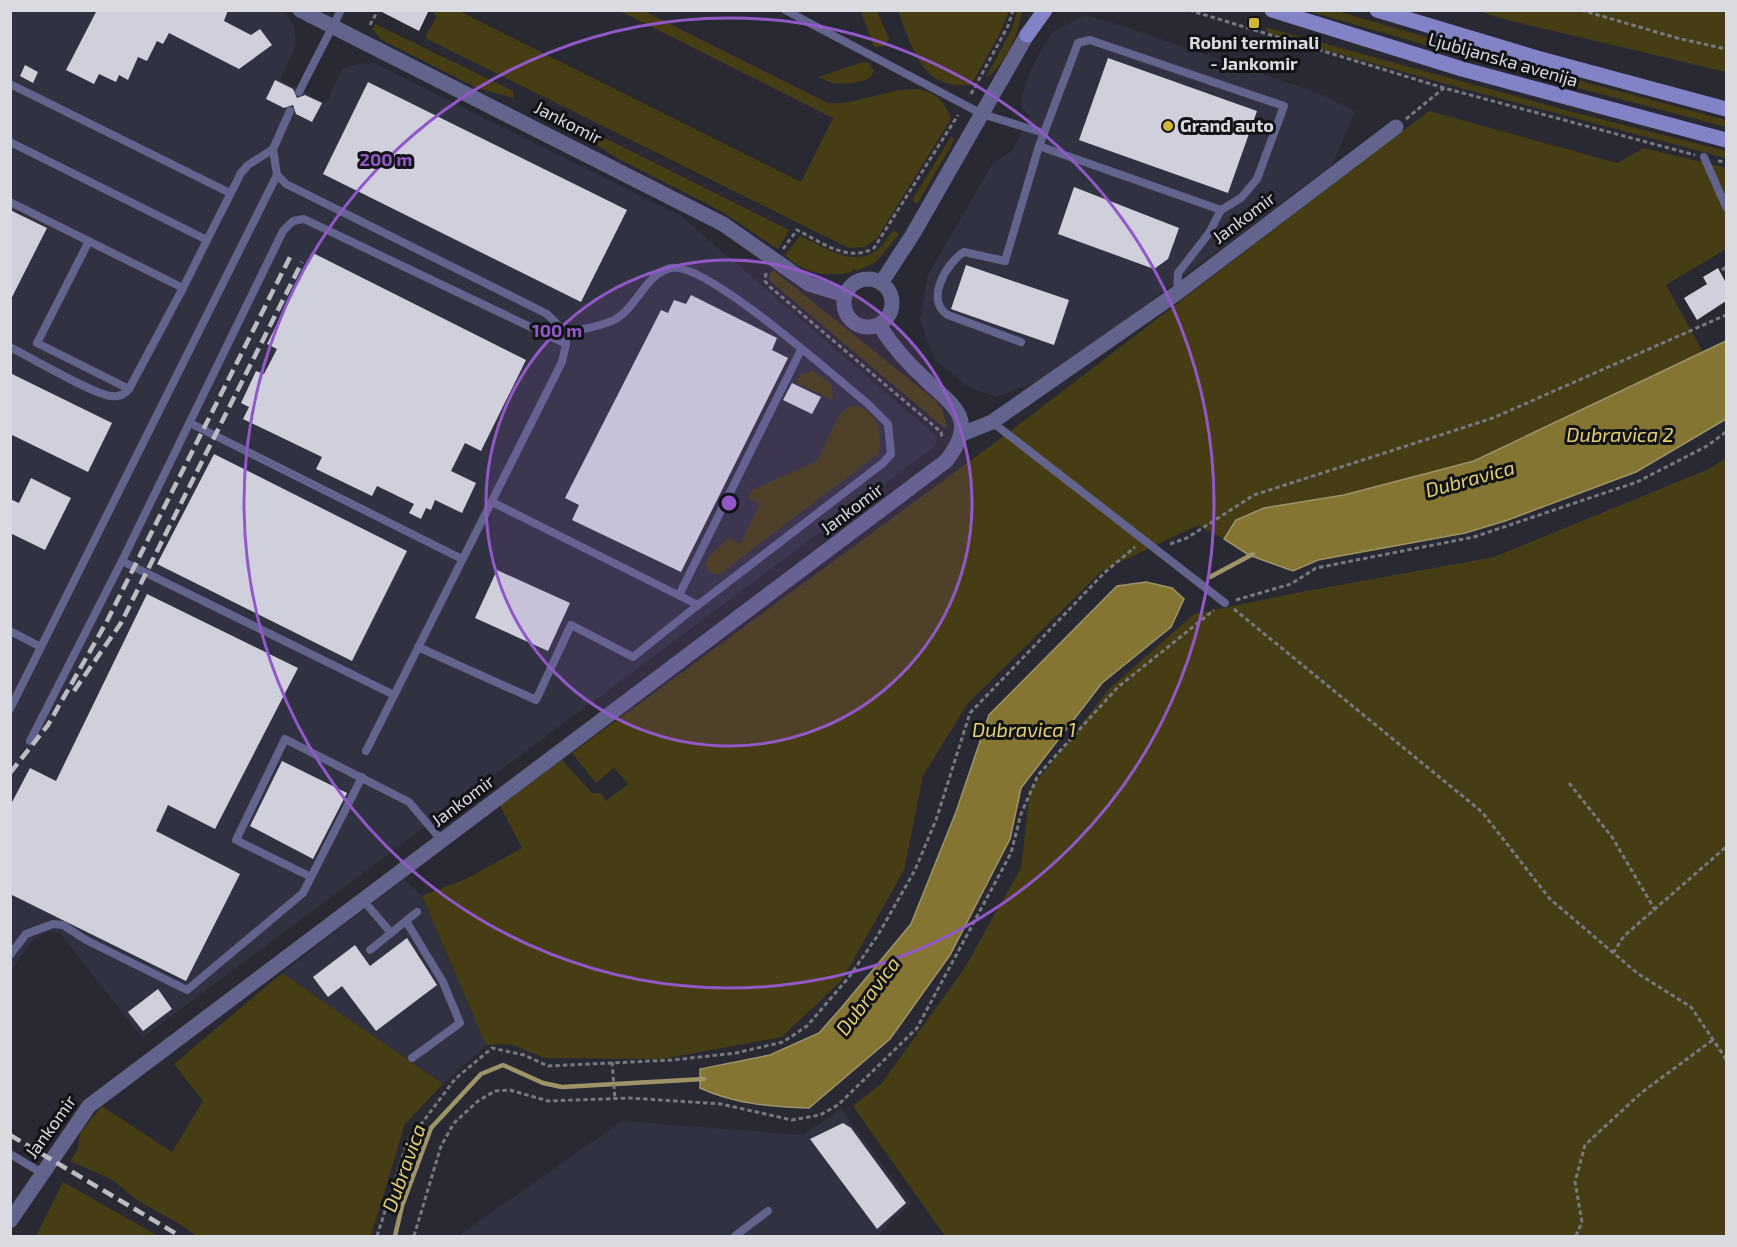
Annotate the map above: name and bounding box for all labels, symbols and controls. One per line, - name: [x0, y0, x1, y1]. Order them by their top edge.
- marker: Robni terminali - Jankomir: [1247, 16, 1261, 30]
- street label: Ljubljanska avenija: [1426, 27, 1581, 91]
- place label: Robni terminali - Jankomir: [1189, 31, 1319, 74]
- street label: Jankomir: [531, 96, 606, 148]
- place label: Grand auto: [1180, 114, 1274, 136]
- marker: Grand auto: [1161, 119, 1175, 133]
- text: 200 m: [360, 148, 412, 170]
- street label: Jankomir: [1208, 186, 1279, 248]
- text: 100 m: [532, 319, 582, 341]
- water label: Dubravica 2: [1566, 422, 1674, 446]
- water label: Dubravica: [1422, 455, 1517, 502]
- street label: Jankomir: [816, 477, 887, 539]
- centre of rings: [719, 493, 739, 513]
- water label: Dubravica 1: [972, 717, 1076, 741]
- street label: Jankomir: [427, 769, 498, 831]
- water label: Dubravica: [830, 952, 904, 1039]
- street label: Jankomir: [20, 1090, 81, 1162]
- water label: Dubravica: [376, 1120, 430, 1215]

